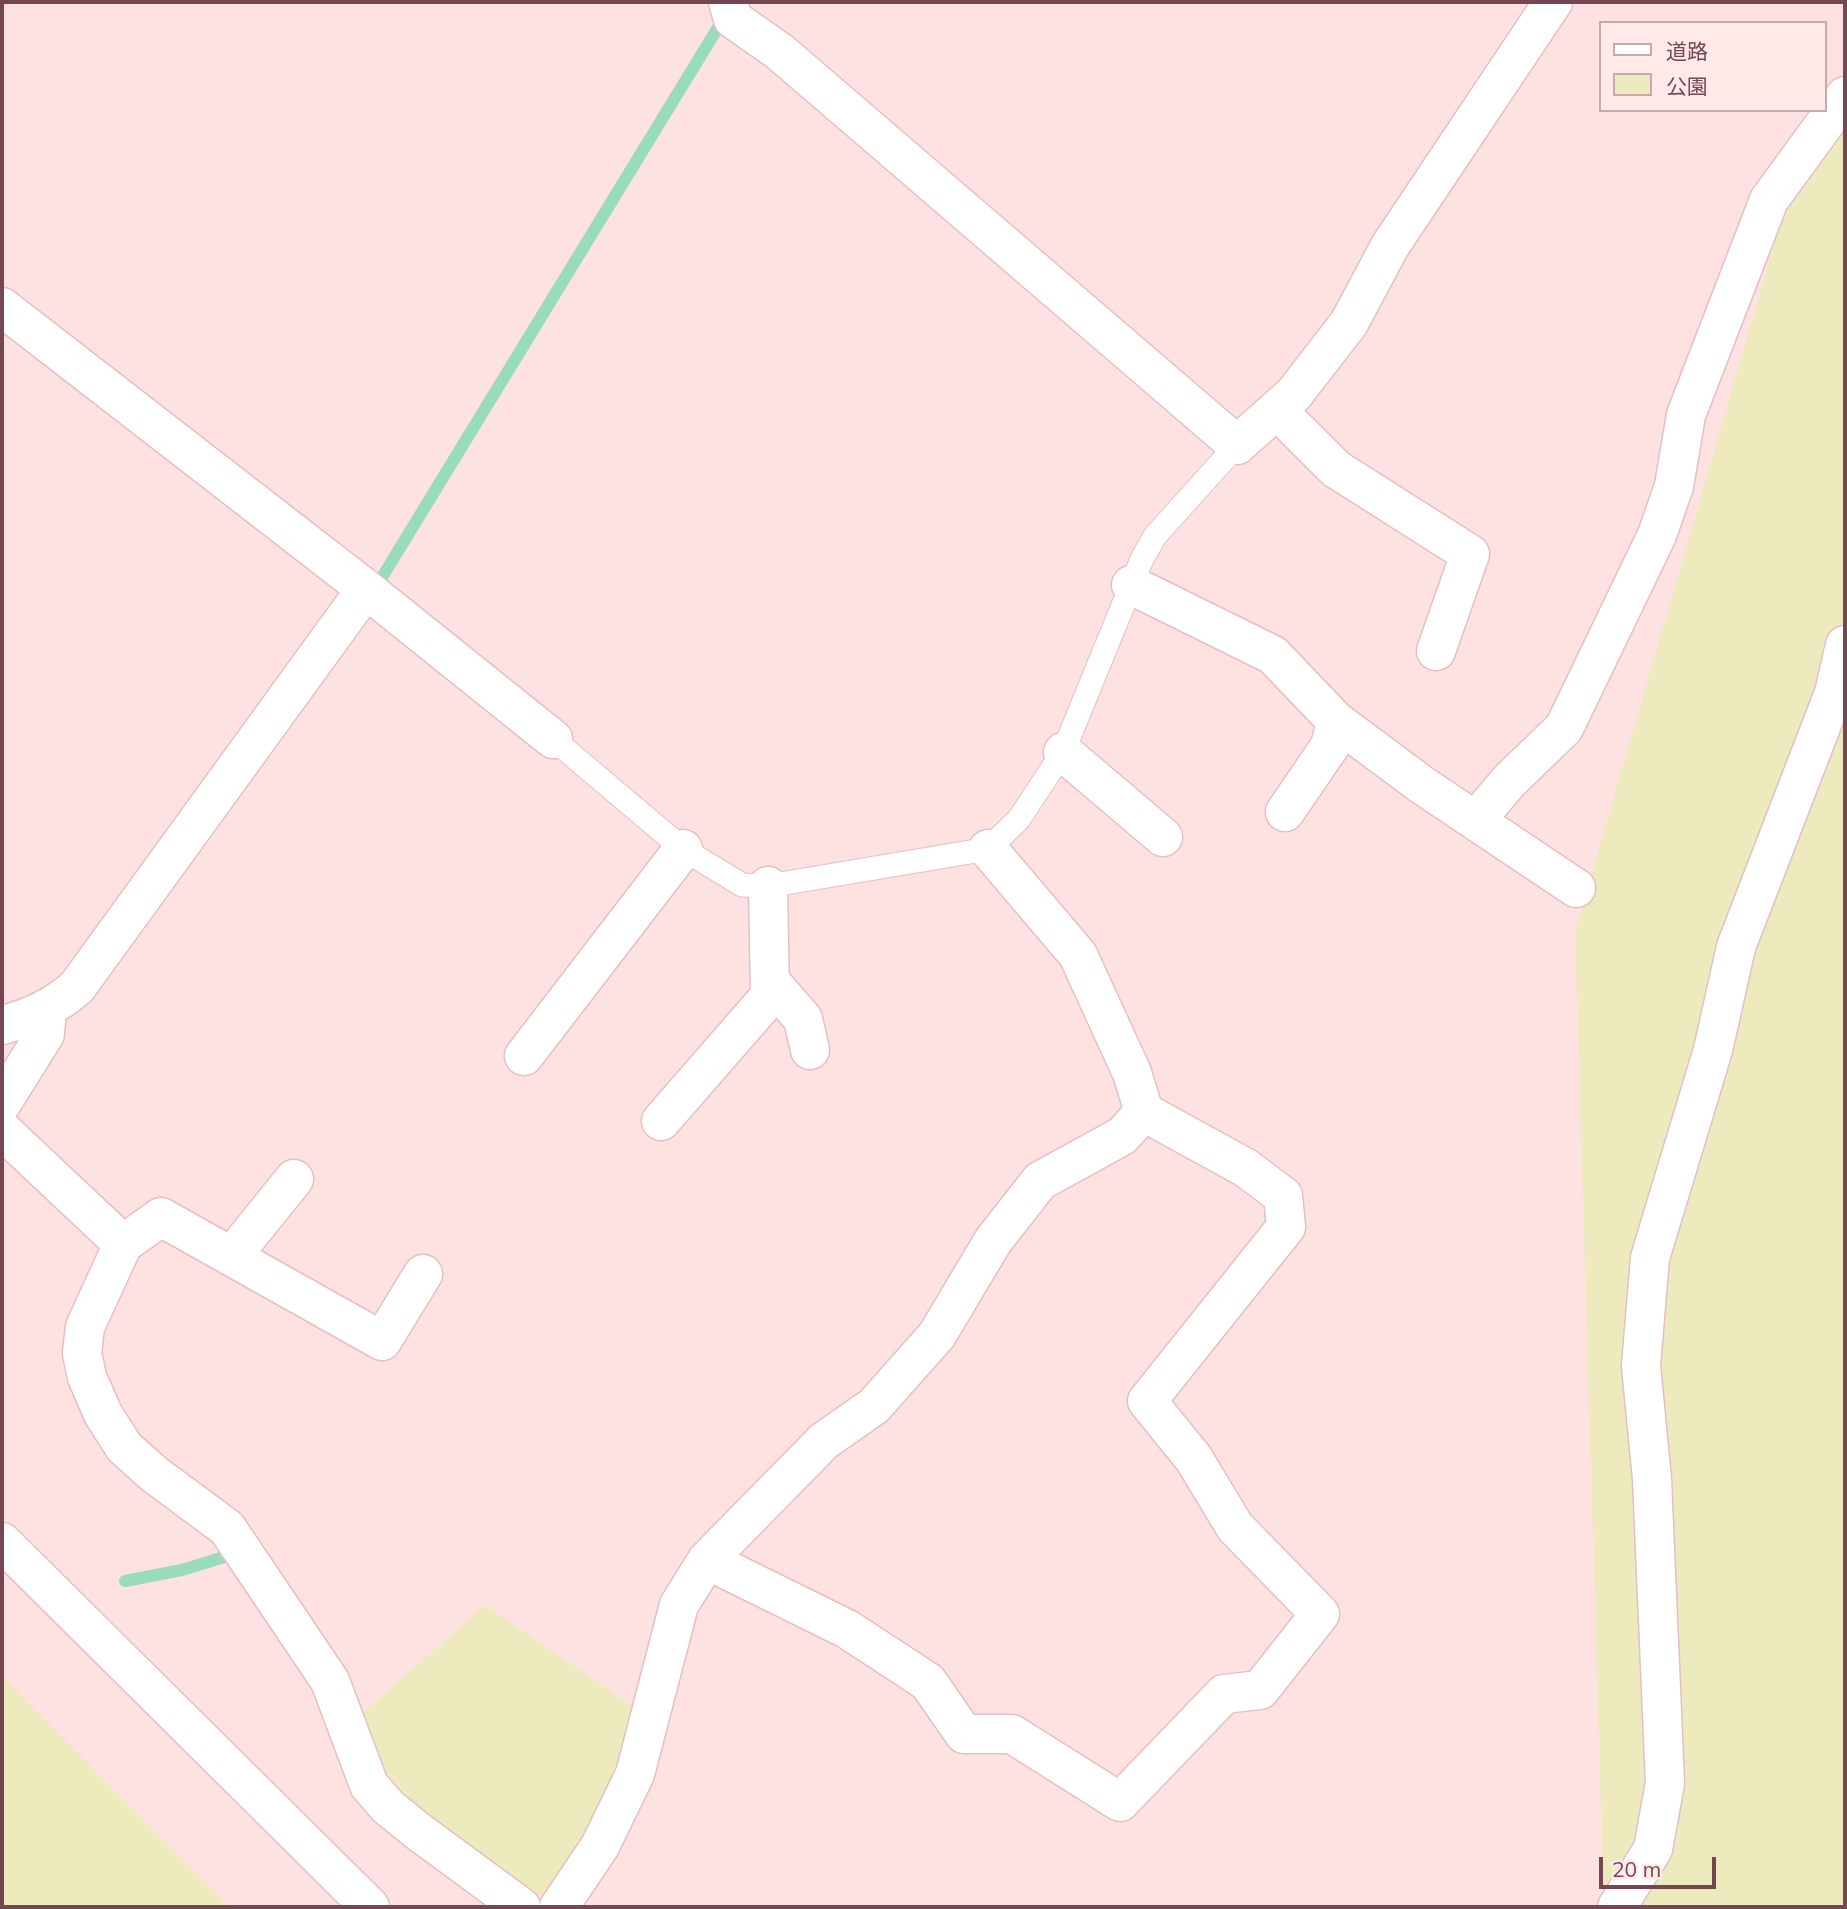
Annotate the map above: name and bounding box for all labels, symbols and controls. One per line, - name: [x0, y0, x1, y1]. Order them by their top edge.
- legend: [1598, 21, 1826, 112]
- text: 道路: [1666, 38, 1708, 64]
- text: 公園: [1666, 73, 1708, 99]
- scale bar: [1602, 1842, 1719, 1886]
- text: 20 m: [1612, 1856, 1661, 1882]

